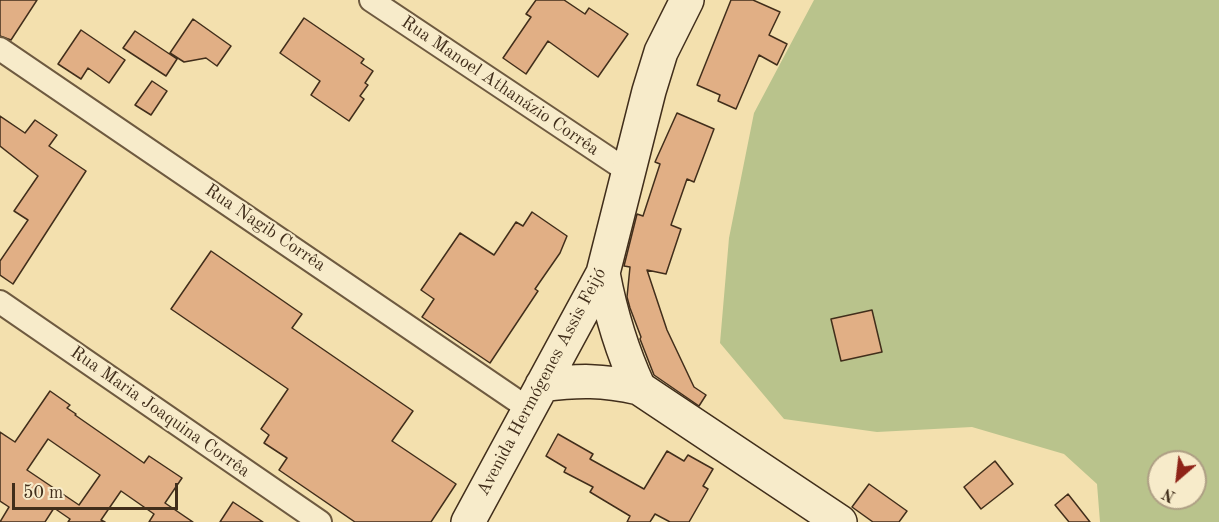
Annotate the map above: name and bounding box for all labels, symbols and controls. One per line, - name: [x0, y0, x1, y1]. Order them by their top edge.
- street label: Rua Manoel Athanázio Corrêa: [397, 12, 603, 160]
- street label: Rua Nagib Corrêa: [201, 180, 329, 276]
- street label: Avenida Hermógenes Assis Feijó: [473, 264, 611, 500]
- street label: Rua Maria Joaquina Corrêa: [66, 342, 254, 482]
- north arrow: [1147, 450, 1207, 510]
- scale bar: [15, 471, 182, 509]
- text: 50 m: [23, 484, 63, 502]
- text: N: [1160, 484, 1179, 504]

